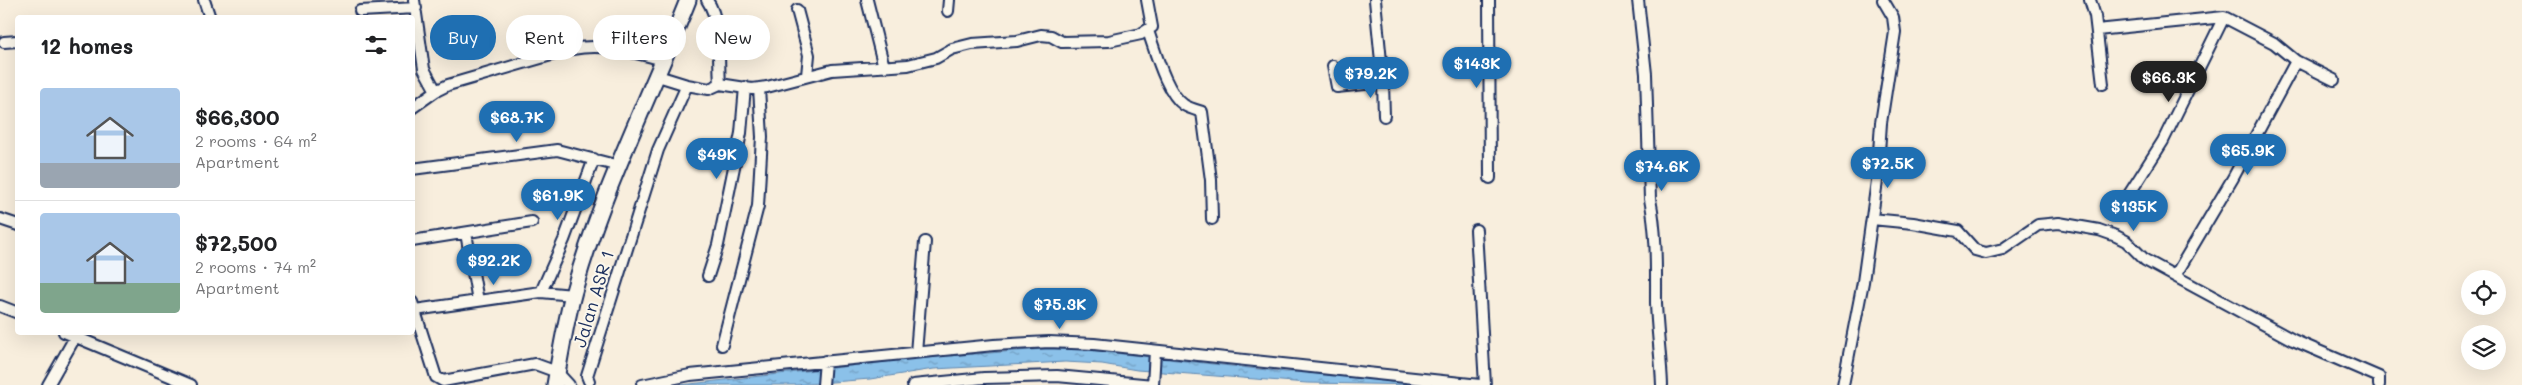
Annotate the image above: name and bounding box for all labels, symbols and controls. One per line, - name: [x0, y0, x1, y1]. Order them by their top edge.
- chip: Buy: [430, 15, 496, 60]
- chip: Rent: [506, 15, 583, 60]
- chip: Filters: [593, 15, 686, 60]
- chip: New: [696, 15, 770, 60]
- icon: filters: [362, 31, 390, 59]
- text: 12 homes: [40, 32, 133, 59]
- pin: $143K: [1442, 46, 1512, 89]
- text: $143K: [1453, 52, 1501, 73]
- pin: $79.2K: [1330, 56, 1412, 99]
- pin: $66.3K: [2128, 61, 2210, 103]
- text: $79.2K: [1345, 62, 1397, 83]
- text: $66.3K: [2142, 66, 2196, 87]
- pin: $68.7K: [476, 100, 558, 143]
- text: $66,300: [195, 103, 279, 130]
- text: $68.7K: [490, 106, 544, 127]
- icon: home: [80, 108, 140, 168]
- text: 2 rooms · 64 m²: [195, 130, 317, 151]
- pin: $65.9K: [2207, 134, 2289, 176]
- pin: $49K: [687, 138, 747, 180]
- text: $65.9K: [2221, 139, 2275, 160]
- text: $49K: [697, 143, 737, 164]
- pin: $72.5K: [1847, 146, 1929, 189]
- pin: $74.6K: [1621, 150, 1703, 192]
- text: Apartment: [195, 151, 280, 172]
- text: $72.5K: [1862, 152, 1914, 173]
- text: $74.6K: [1635, 155, 1689, 176]
- pin: $61.9K: [517, 178, 599, 221]
- text: $61.9K: [532, 184, 584, 205]
- pin: $135K: [2099, 190, 2169, 232]
- text: $135K: [2111, 195, 2157, 216]
- text: $72,500: [195, 229, 277, 256]
- icon: home: [80, 233, 140, 293]
- pin: $92.2K: [453, 244, 535, 286]
- street label: Jalan ASR 1: [567, 247, 619, 350]
- text: $92.2K: [468, 249, 520, 270]
- text: 2 rooms · 74 m²: [195, 256, 316, 277]
- map controls: [2461, 270, 2506, 370]
- button: locate: [2461, 270, 2506, 315]
- text: Apartment: [195, 277, 280, 298]
- pin: $75.3K: [1019, 288, 1101, 330]
- text: $75.3K: [1033, 293, 1087, 314]
- button: layers: [2461, 325, 2506, 370]

